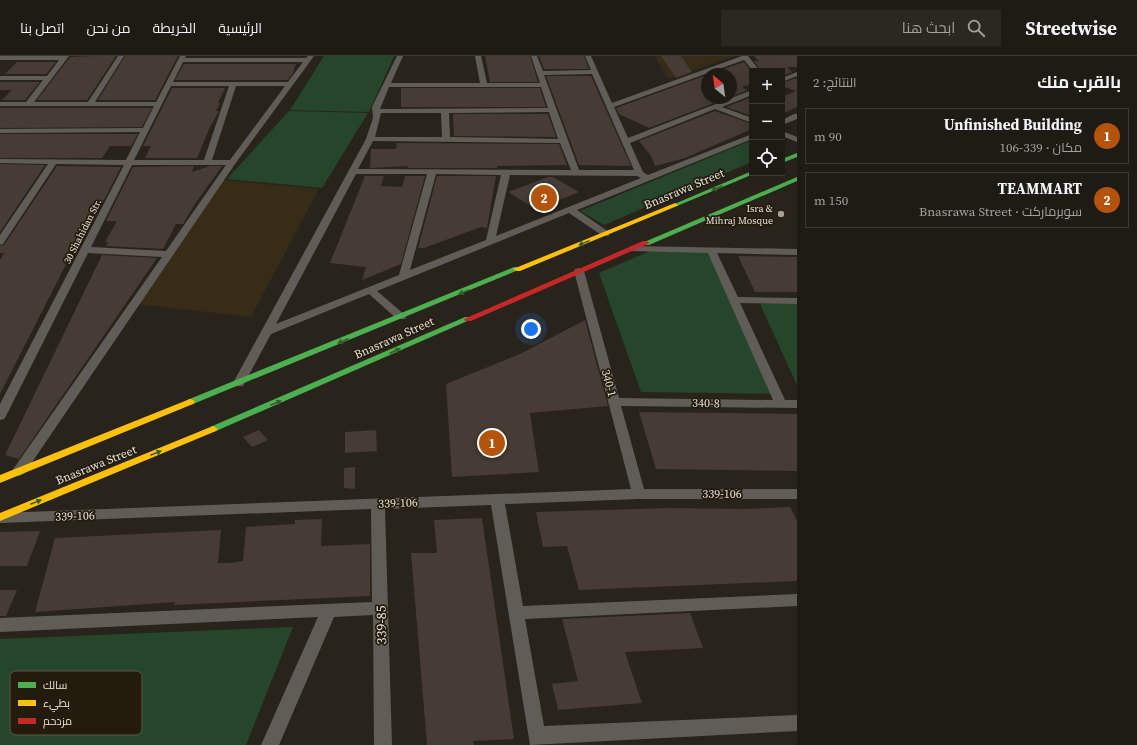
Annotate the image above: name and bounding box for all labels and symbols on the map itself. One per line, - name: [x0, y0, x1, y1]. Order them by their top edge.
- north arrow: [701, 68, 737, 104]
- street label: Bnasrawa Street: [641, 165, 727, 213]
- pin: 2: [531, 183, 557, 213]
- one-way arrow: [712, 185, 723, 191]
- street label: 30 Shahidan Str.: [61, 197, 104, 266]
- place label: Isra & Mihraj Mosque: [706, 202, 773, 227]
- marker: Isra & Mihraj Mosque: [776, 209, 786, 219]
- one-way arrow: [578, 240, 590, 246]
- one-way arrow: [457, 289, 469, 295]
- street label: Bnasrawa Street: [352, 313, 437, 363]
- your location: [521, 319, 541, 339]
- one-way arrow: [337, 338, 349, 344]
- one-way arrow: [390, 348, 401, 354]
- street label: 340-1: [598, 368, 620, 398]
- street label: 340-8: [692, 395, 720, 411]
- one-way arrow: [271, 400, 282, 406]
- pin: 1: [479, 428, 505, 458]
- street label: Bnasrawa Street: [53, 441, 139, 488]
- one-way arrow: [151, 450, 162, 456]
- street label: 339-106: [702, 486, 742, 502]
- street label: 339-106: [378, 494, 418, 512]
- one-way arrow: [31, 499, 43, 505]
- street label: 339-106: [55, 507, 95, 525]
- street label: 339-85: [371, 605, 391, 645]
- legend: [10, 671, 142, 735]
- text: سالك: [43, 678, 67, 693]
- text: بطيء: [43, 696, 70, 712]
- text: مزدحم: [43, 714, 72, 729]

